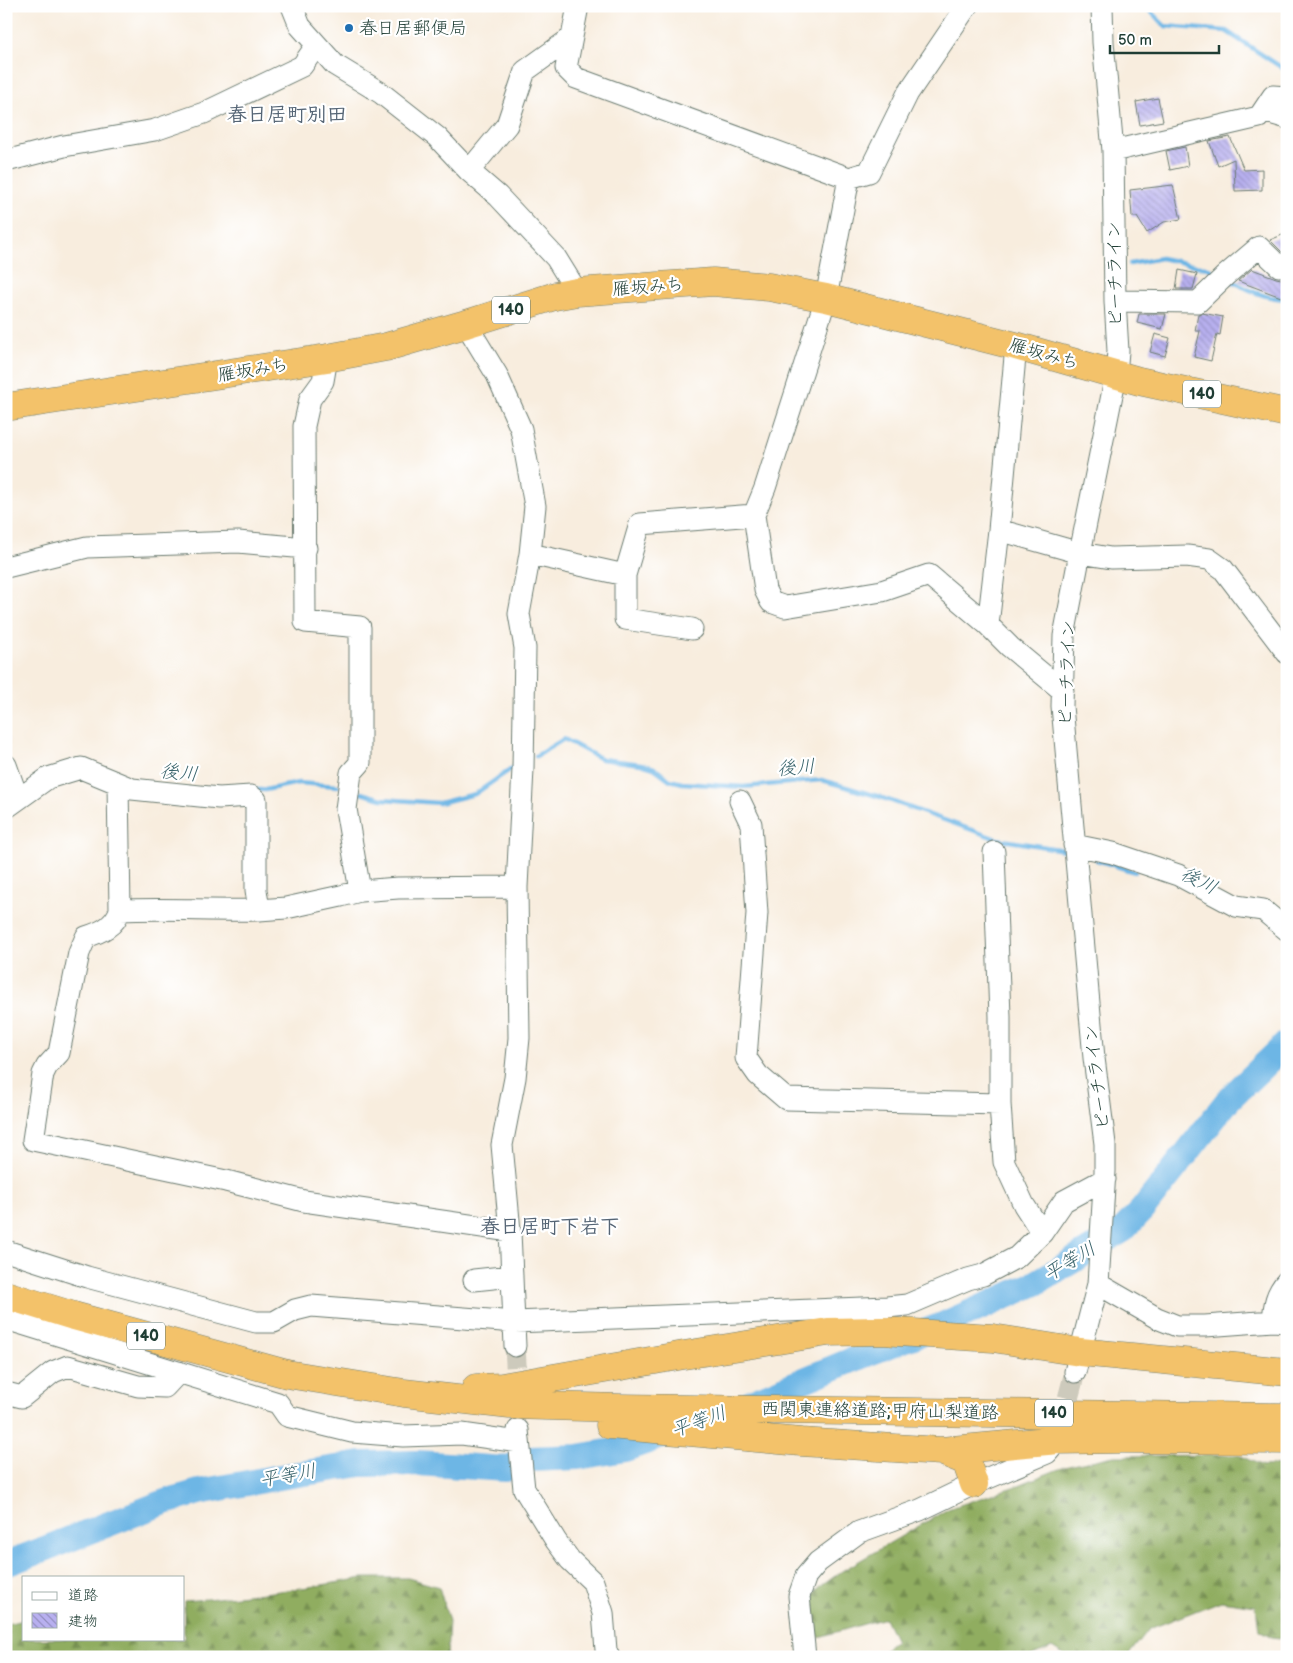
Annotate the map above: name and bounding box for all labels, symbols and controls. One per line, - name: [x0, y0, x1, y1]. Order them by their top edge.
- place label: 春日居郵便局: [359, 18, 467, 39]
- marker: 春日居郵便局: [343, 22, 355, 34]
- scale bar: [1110, 22, 1219, 54]
- text: 50 m: [1118, 31, 1152, 50]
- district label: 春日居町別田: [227, 103, 347, 127]
- street label: ピーチライン: [1104, 221, 1126, 327]
- street label: 雁坂みち: [612, 274, 684, 300]
- road number: 140: [492, 296, 530, 324]
- street label: 雁坂みち: [1007, 334, 1081, 374]
- street label: 雁坂みち: [216, 354, 290, 386]
- road number: 140: [1183, 380, 1221, 408]
- street label: ピーチライン: [1055, 619, 1079, 727]
- water label: 後川: [776, 755, 816, 781]
- water label: 後川: [159, 760, 199, 786]
- water label: 後川: [1177, 862, 1221, 900]
- street label: ピーチライン: [1080, 1023, 1114, 1131]
- district label: 春日居町下岩下: [480, 1215, 620, 1239]
- water label: 平等川: [1040, 1237, 1100, 1287]
- road number: 140: [127, 1322, 165, 1350]
- street label: 西関東連絡道路;甲府山梨道路: [761, 1398, 999, 1424]
- road number: 140: [1035, 1400, 1073, 1426]
- water label: 平等川: [668, 1401, 730, 1443]
- water label: 平等川: [258, 1460, 318, 1492]
- legend: [22, 1576, 185, 1640]
- text: 道路: [68, 1586, 98, 1605]
- text: 建物: [68, 1612, 98, 1631]

